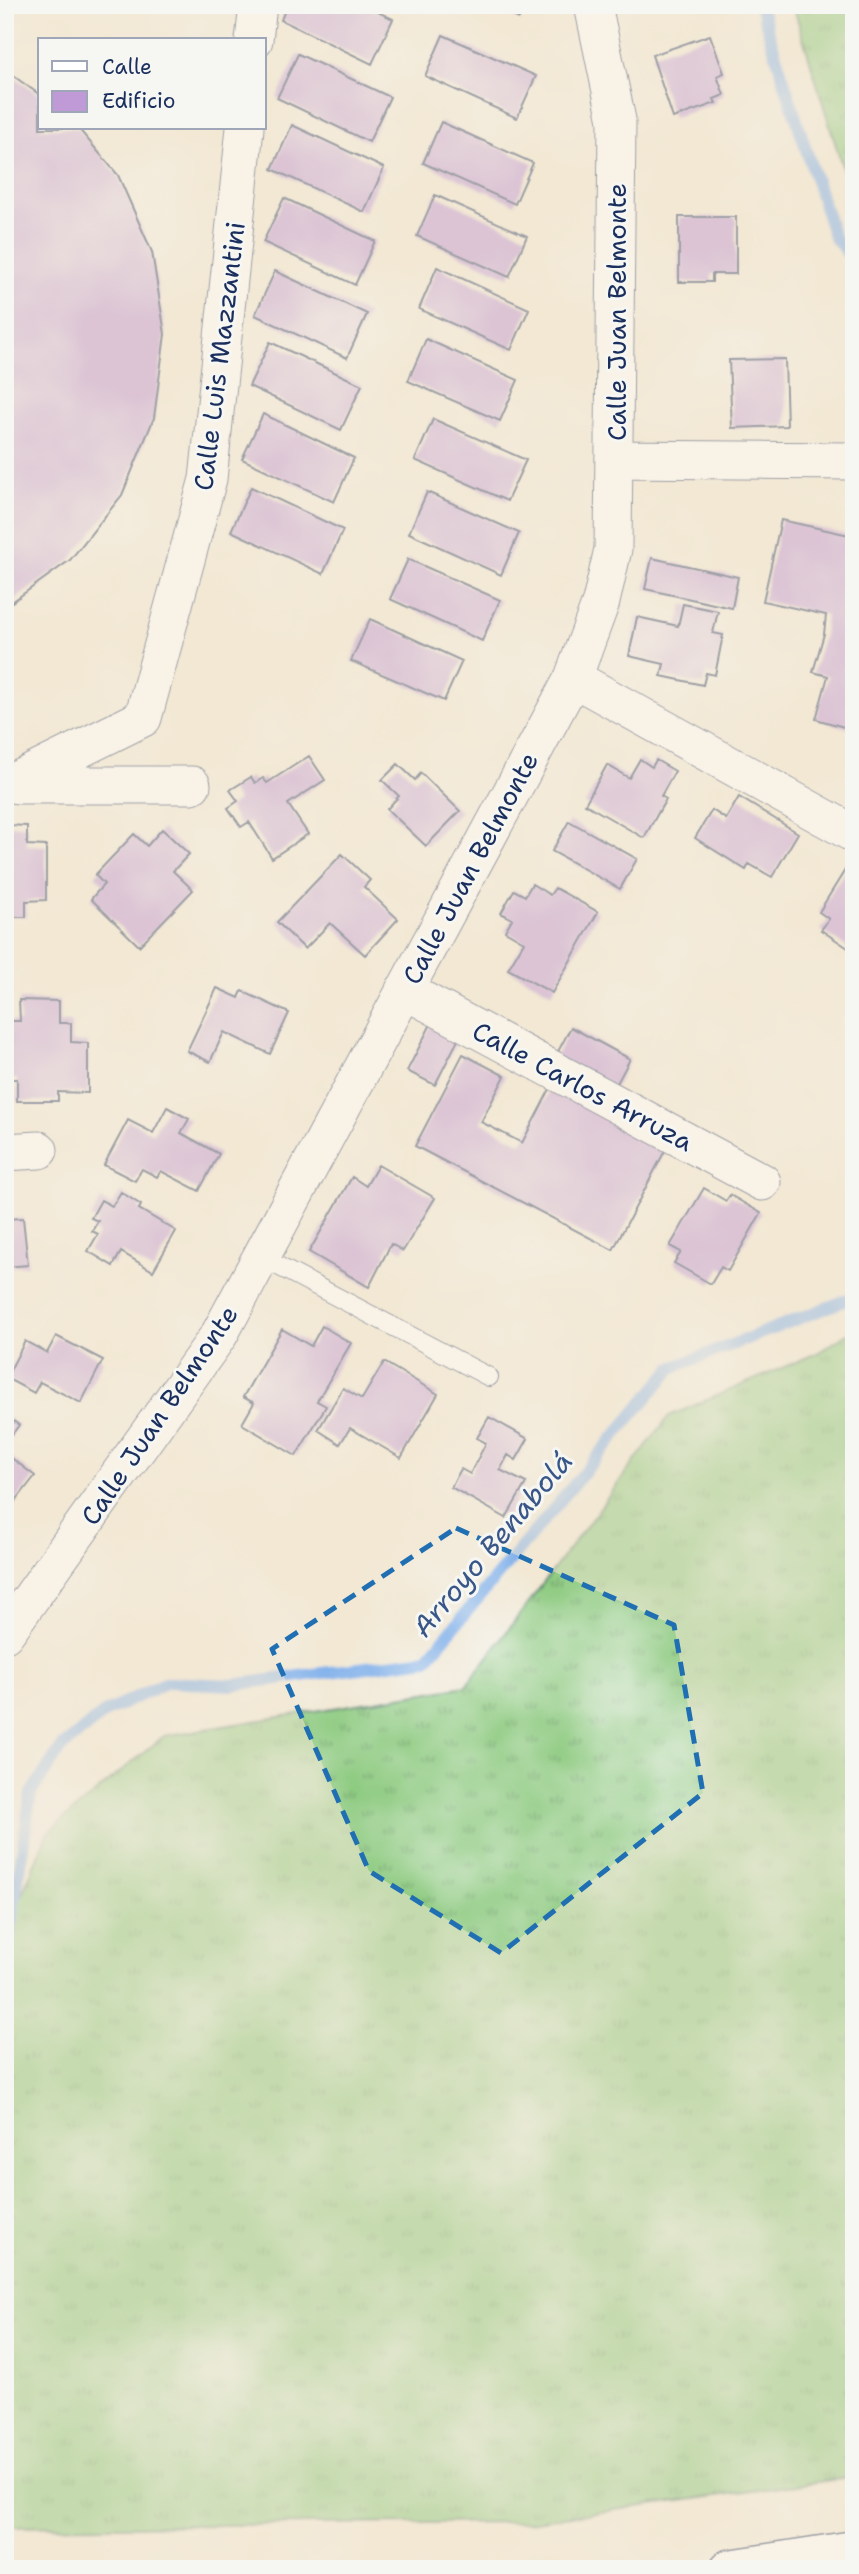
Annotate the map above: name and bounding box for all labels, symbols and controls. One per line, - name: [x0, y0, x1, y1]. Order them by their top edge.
- legend: [38, 38, 266, 130]
- text: Calle: [102, 53, 152, 81]
- text: Edificio: [102, 87, 175, 115]
- street label: Calle Juan Belmonte: [599, 183, 634, 441]
- street label: Calle Luis Mazzantini: [185, 220, 253, 492]
- street label: Calle Juan Belmonte: [394, 746, 546, 990]
- street label: Calle Carlos Arruza: [466, 1013, 700, 1159]
- street label: Calle Juan Belmonte: [72, 1298, 246, 1532]
- water label: Arroyo Benabolá: [403, 1443, 581, 1645]

